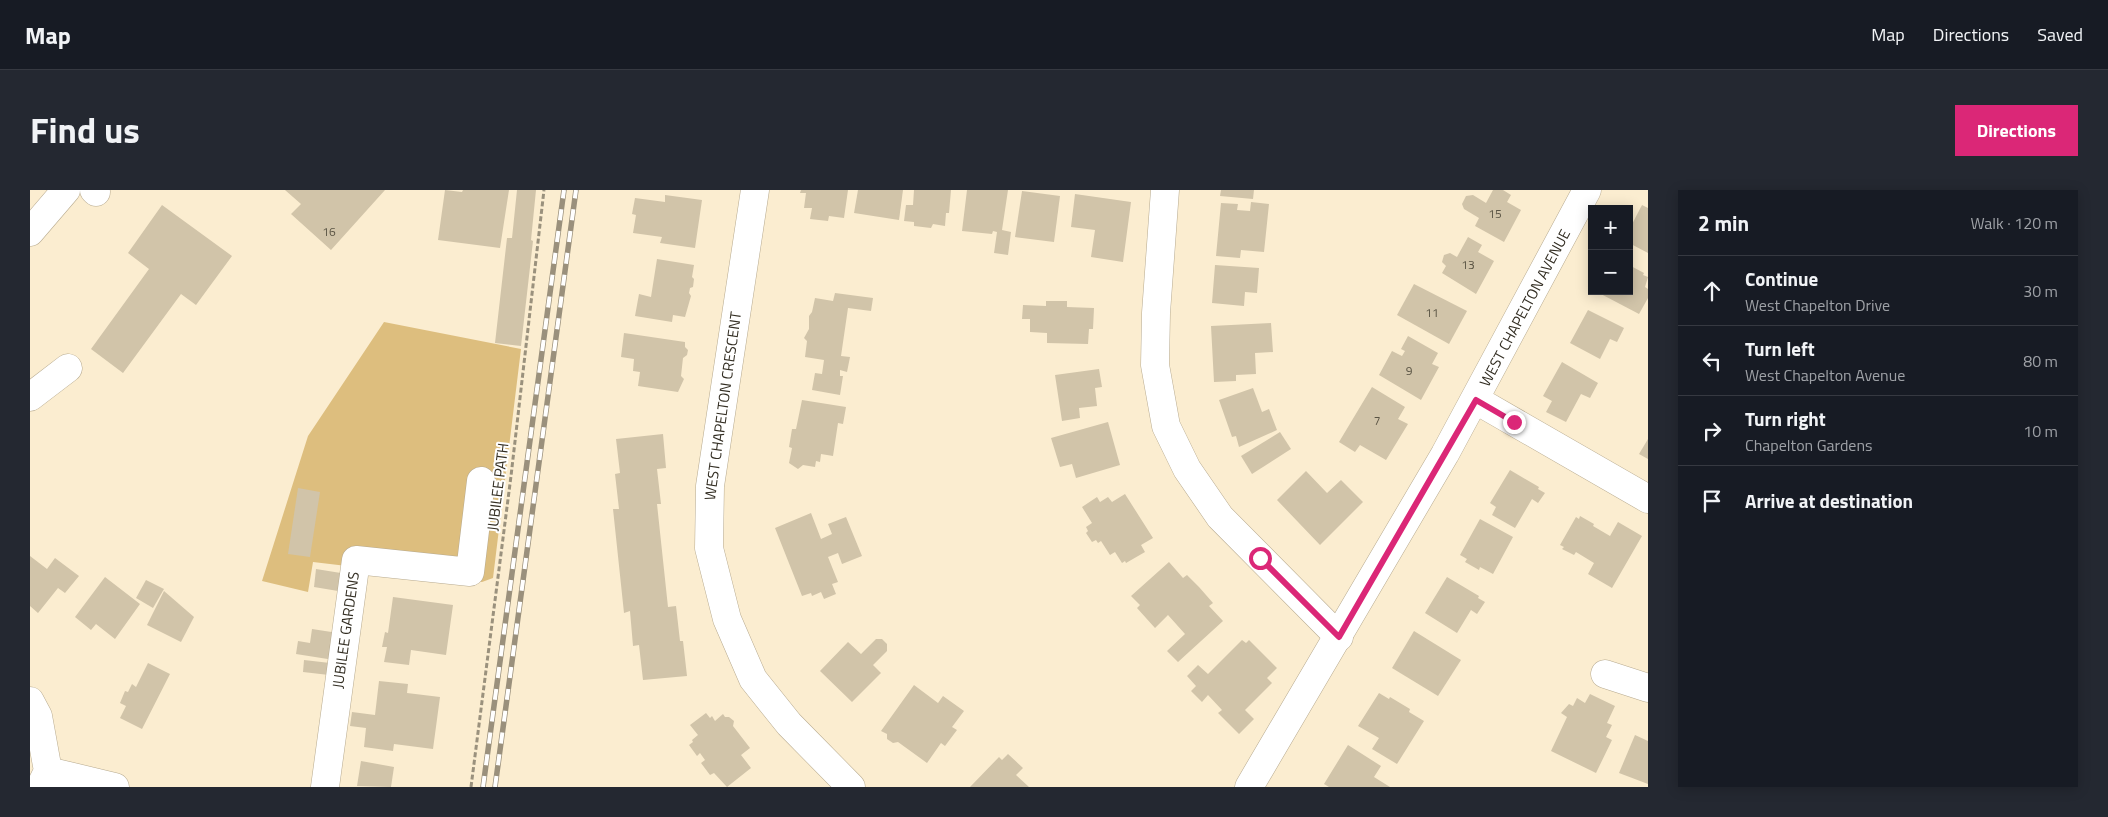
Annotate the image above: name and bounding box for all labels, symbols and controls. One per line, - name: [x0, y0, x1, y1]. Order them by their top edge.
- text: Map: [25, 17, 71, 53]
- text: Map: [1871, 21, 1905, 48]
- text: Directions: [1933, 21, 2009, 48]
- text: Saved: [2037, 21, 2083, 48]
- text: Find us: [30, 103, 140, 157]
- button: Directions: [1955, 105, 2078, 156]
- house number: 15: [1488, 204, 1502, 223]
- map controls: [1588, 205, 1633, 295]
- button: +: [1588, 205, 1633, 250]
- text: 2 min: [1698, 207, 1749, 239]
- text: Walk · 120 m: [1970, 211, 2058, 235]
- house number: 16: [322, 222, 336, 241]
- street label: WEST CHAPELTON AVENUE: [1473, 225, 1576, 391]
- button: −: [1588, 250, 1633, 295]
- house number: 13: [1461, 255, 1475, 274]
- text: Continue: [1745, 264, 1818, 293]
- icon: ahead: [1698, 277, 1726, 305]
- text: 30 m: [2023, 279, 2058, 303]
- text: West Chapelton Drive: [1745, 293, 1890, 317]
- house number: 11: [1425, 303, 1439, 322]
- street label: WEST CHAPELTON CRESCENT: [698, 310, 747, 502]
- text: Turn left: [1745, 334, 1815, 363]
- icon: left: [1698, 347, 1726, 375]
- text: 80 m: [2023, 349, 2058, 373]
- house number: 9: [1406, 361, 1413, 380]
- text: West Chapelton Avenue: [1745, 363, 1905, 387]
- text: Turn right: [1745, 404, 1826, 433]
- house number: 7: [1374, 411, 1380, 430]
- route end: [1503, 411, 1526, 434]
- icon: right: [1698, 417, 1726, 445]
- text: 10 m: [2023, 419, 2058, 443]
- text: Chapelton Gardens: [1745, 433, 1872, 457]
- street label: JUBILEE PATH: [481, 442, 514, 532]
- text: Arrive at destination: [1745, 486, 1913, 515]
- icon: arrive: [1698, 487, 1726, 515]
- route start: [1249, 547, 1272, 570]
- street label: JUBILEE GARDENS: [326, 570, 365, 690]

